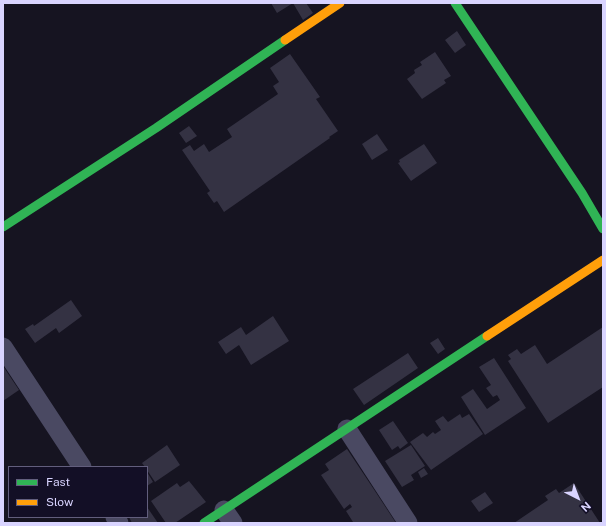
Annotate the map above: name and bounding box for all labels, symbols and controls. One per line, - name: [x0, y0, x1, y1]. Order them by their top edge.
- legend: [8, 466, 148, 518]
- text: Fast: [46, 475, 70, 489]
- north arrow: [558, 478, 598, 518]
- text: Slow: [46, 495, 73, 509]
- text: N: [579, 500, 593, 514]

